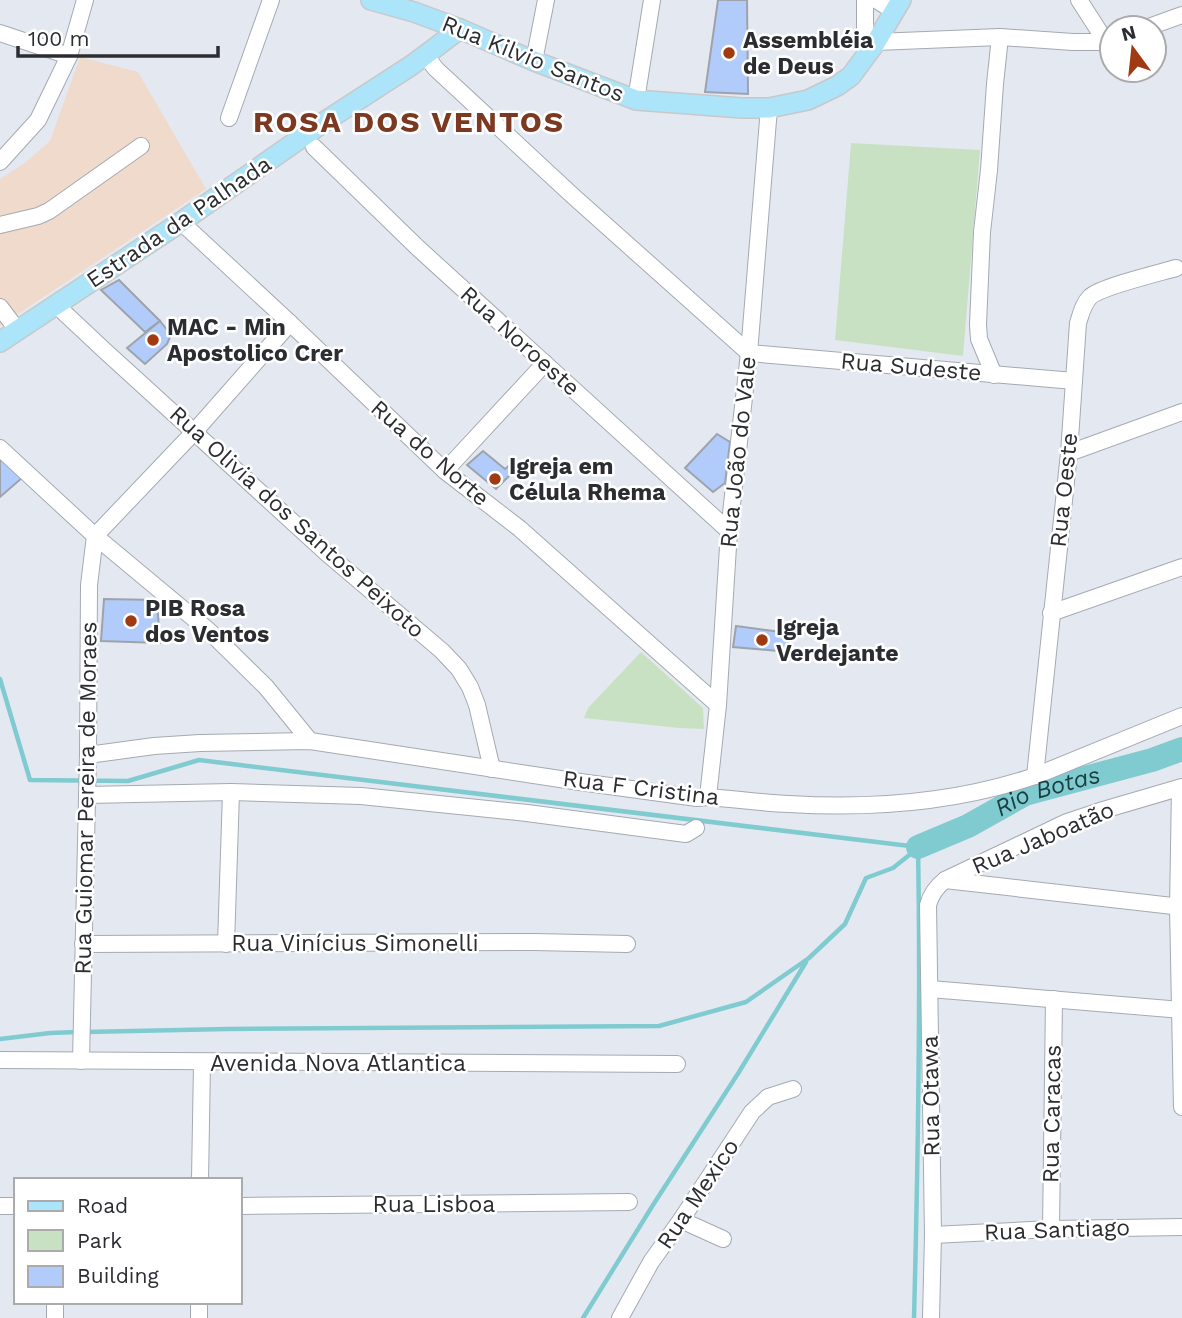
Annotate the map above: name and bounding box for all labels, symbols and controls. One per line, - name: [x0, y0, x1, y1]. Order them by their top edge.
- street label: Rua Kilvio Santos: [438, 10, 628, 108]
- scale bar: [18, 14, 217, 58]
- north arrow: [1098, 14, 1168, 84]
- text: N: [1119, 20, 1139, 46]
- text: 100 m: [28, 26, 90, 51]
- place label: Assembléia de Deus: [743, 27, 874, 80]
- marker: Assembléia de Deus: [721, 45, 737, 61]
- district label: ROSA DOS VENTOS: [253, 104, 565, 139]
- street label: Estrada da Palhada: [82, 150, 276, 294]
- street label: Rua Noroeste: [455, 280, 585, 402]
- place label: MAC - Min Apostolico Crer: [167, 314, 343, 367]
- marker: MAC - Min Apostolico Crer: [145, 332, 161, 348]
- street label: Rua Sudeste: [840, 347, 982, 387]
- street label: Rua João do Vale: [715, 355, 761, 549]
- street label: Rua do Norte: [365, 394, 495, 512]
- street label: Rua Olivia dos Santos Peixoto: [164, 400, 430, 644]
- street label: Rua Oeste: [1045, 431, 1083, 549]
- place label: Igreja em Célula Rhema: [509, 453, 666, 506]
- marker: Igreja em Célula Rhema: [487, 471, 503, 487]
- place label: PIB Rosa dos Ventos: [145, 595, 269, 648]
- marker: PIB Rosa dos Ventos: [123, 613, 139, 629]
- place label: Igreja Verdejante: [776, 614, 899, 667]
- street label: Rua Guiomar Pereira de Moraes: [69, 621, 103, 975]
- marker: Igreja Verdejante: [754, 632, 770, 648]
- water label: Rio Botas: [990, 760, 1103, 822]
- street label: Rua F Cristina: [561, 765, 721, 811]
- street label: Rua Jaboatão: [968, 796, 1118, 880]
- street label: Rua Vinícius Simonelli: [231, 930, 479, 957]
- street label: Rua Otawa: [916, 1035, 946, 1157]
- street label: Rua Caracas: [1037, 1045, 1067, 1183]
- street label: Avenida Nova Atlantica: [210, 1050, 466, 1077]
- street label: Rua Mexico: [651, 1134, 745, 1254]
- legend: [14, 1178, 242, 1304]
- street label: Rua Lisboa: [373, 1191, 495, 1218]
- text: Road: [77, 1193, 128, 1218]
- street label: Rua Santiago: [984, 1214, 1130, 1246]
- text: Park: [77, 1228, 122, 1253]
- text: Building: [77, 1263, 159, 1288]

